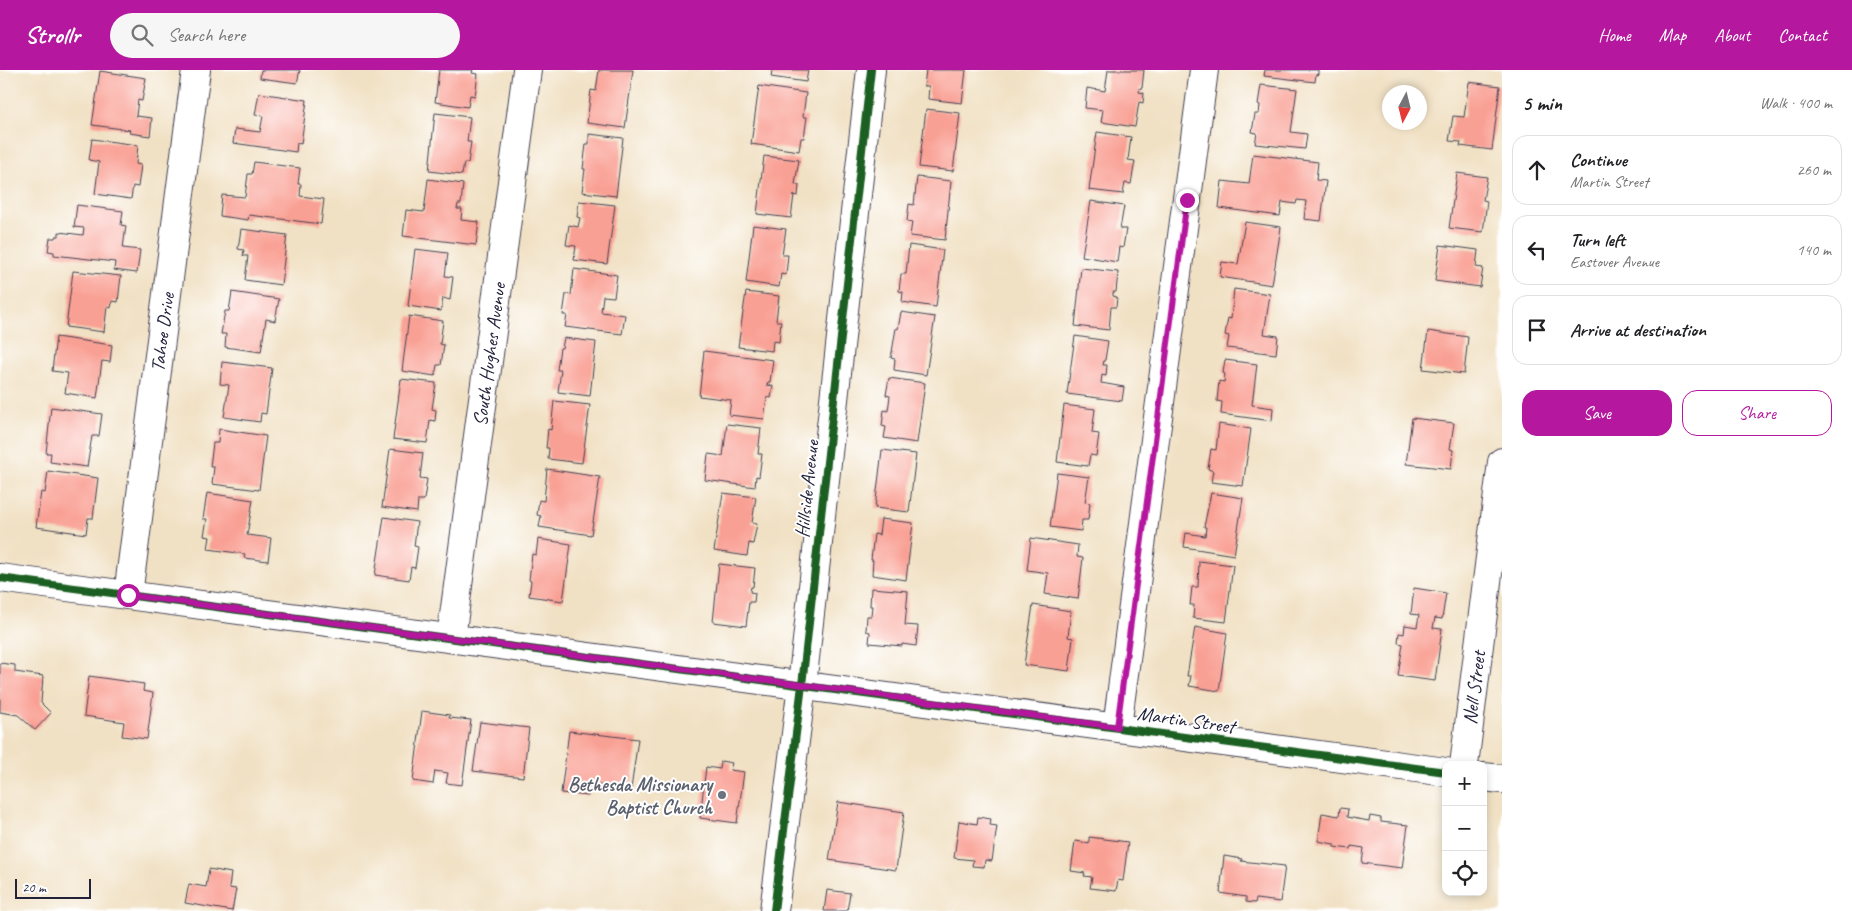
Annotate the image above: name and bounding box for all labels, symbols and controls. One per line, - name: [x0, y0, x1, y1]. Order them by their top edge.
- search box: [110, 13, 460, 58]
- text: Strollr: [25, 20, 80, 50]
- icon: search: [128, 21, 156, 49]
- text: Search here: [168, 23, 245, 47]
- text: Home: [1598, 24, 1631, 46]
- text: Map: [1659, 24, 1686, 46]
- text: About: [1714, 24, 1750, 46]
- text: Contact: [1778, 24, 1827, 46]
- north arrow: [1382, 85, 1427, 130]
- text: 5 min: [1522, 90, 1562, 116]
- text: Walk · 400 m: [1760, 93, 1832, 113]
- text: Continue: [1570, 148, 1627, 172]
- icon: ahead: [1523, 156, 1551, 184]
- text: 260 m: [1797, 160, 1831, 180]
- text: Martin Street: [1570, 172, 1648, 192]
- route end: [1176, 189, 1199, 212]
- text: Turn left: [1570, 228, 1625, 252]
- icon: left: [1523, 236, 1551, 264]
- text: 140 m: [1797, 240, 1831, 260]
- text: Eastover Avenue: [1570, 252, 1659, 272]
- street label: South Hughes Avenue: [467, 280, 511, 427]
- street label: Tahoe Drive: [145, 290, 180, 373]
- icon: arrive: [1523, 316, 1551, 344]
- text: Arrive at destination: [1570, 318, 1706, 342]
- button: Save: [1522, 390, 1672, 436]
- button: Share: [1682, 390, 1832, 436]
- street label: Hillside Avenue: [789, 438, 825, 539]
- route start: [117, 584, 140, 607]
- street label: Nell Street: [1457, 647, 1491, 726]
- street label: Martin Street: [1136, 701, 1240, 740]
- map controls: [1442, 761, 1487, 896]
- button: +: [1442, 761, 1487, 806]
- place label: Bethesda Missionary Baptist Church: [568, 772, 714, 820]
- marker: Bethesda Missionary Baptist Church: [716, 789, 728, 801]
- button: −: [1442, 806, 1487, 851]
- button: locate: [1442, 851, 1487, 896]
- scale bar: [15, 876, 91, 899]
- text: 20 m: [22, 879, 46, 896]

